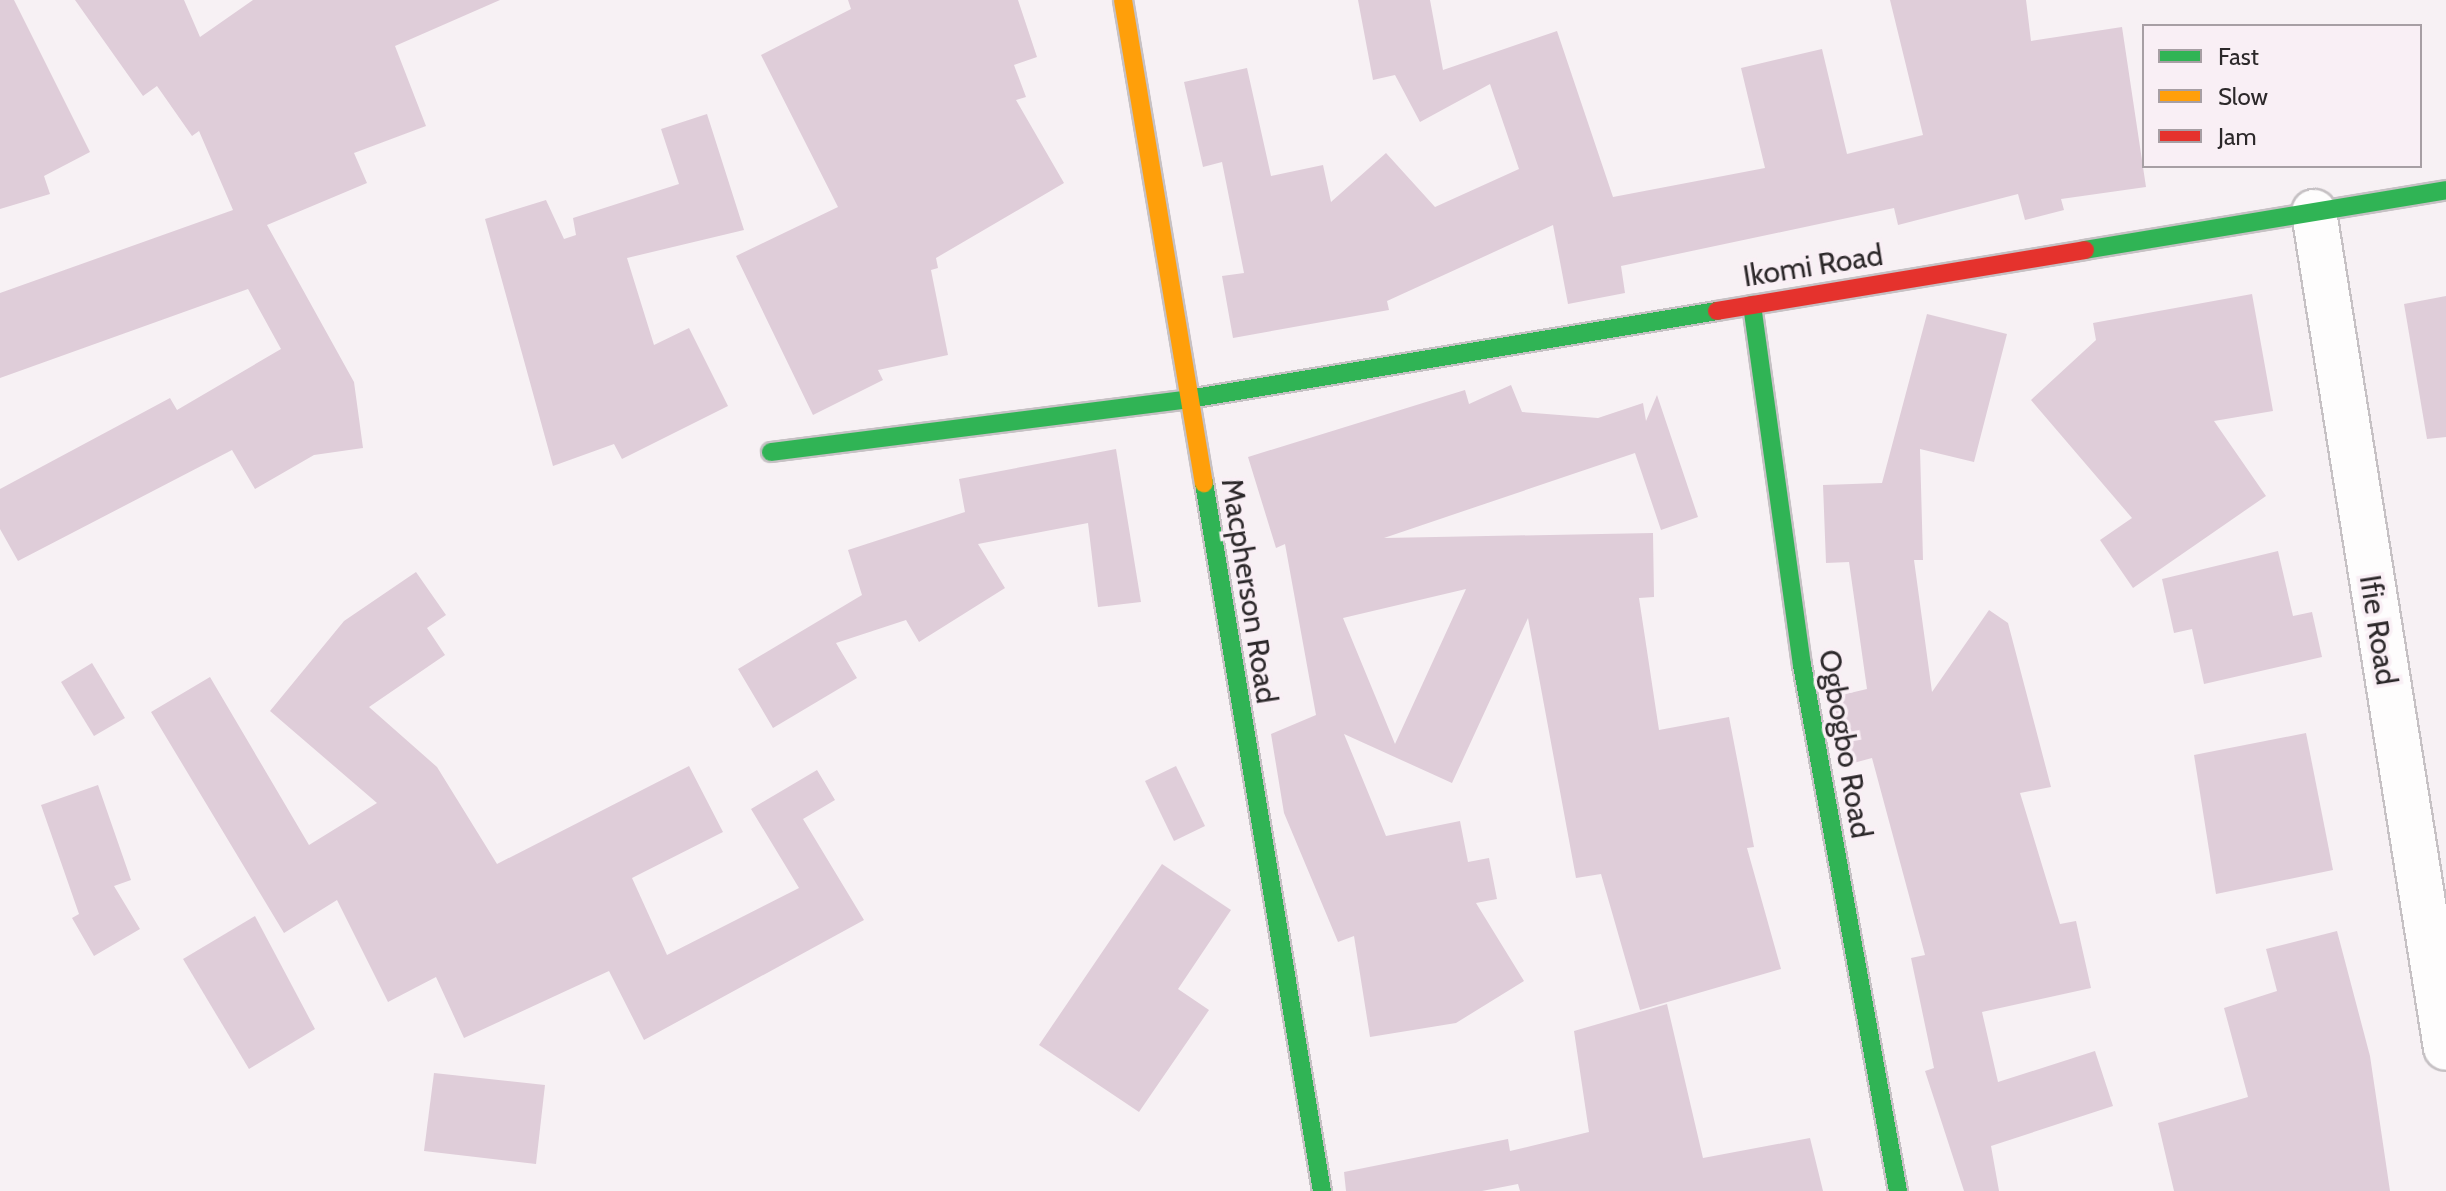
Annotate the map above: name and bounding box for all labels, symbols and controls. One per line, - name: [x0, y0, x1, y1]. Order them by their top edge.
- legend: [2142, 24, 2422, 168]
- text: Fast: [2218, 42, 2259, 71]
- text: Slow: [2218, 82, 2268, 111]
- text: Jam: [2218, 122, 2256, 151]
- street label: Ikomi Road: [1740, 237, 1886, 295]
- street label: Macpherson Road: [1213, 476, 1285, 706]
- street label: Ifie Road: [2352, 572, 2404, 688]
- street label: Ogbogbo Road: [1811, 647, 1879, 841]

